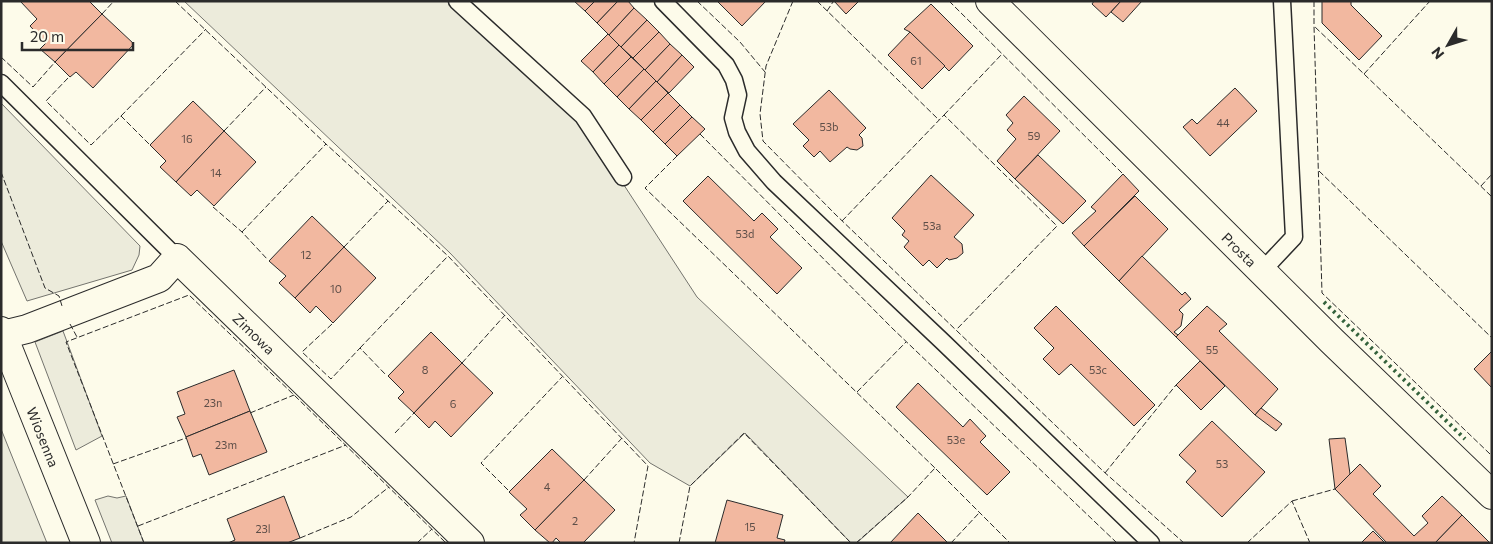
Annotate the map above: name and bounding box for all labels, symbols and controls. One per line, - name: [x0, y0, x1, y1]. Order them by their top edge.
- scale bar: [22, 20, 134, 52]
- north arrow: [1423, 20, 1473, 70]
- text: 20 m: [30, 27, 64, 45]
- text: N: [1428, 44, 1447, 63]
- house number: 61: [910, 54, 922, 67]
- house number: 44: [1216, 116, 1230, 129]
- house number: 53b: [819, 120, 839, 133]
- house number: 59: [1028, 129, 1041, 142]
- house number: 16: [181, 132, 193, 145]
- house number: 14: [210, 166, 222, 179]
- house number: 53a: [923, 219, 941, 232]
- house number: 53d: [736, 227, 754, 240]
- street label: Prosta: [1219, 228, 1260, 270]
- house number: 12: [301, 248, 311, 261]
- house number: 10: [330, 282, 342, 295]
- street label: Zimowa: [230, 309, 279, 357]
- house number: 55: [1206, 343, 1218, 356]
- house number: 8: [422, 363, 429, 376]
- house number: 53c: [1089, 363, 1107, 376]
- house number: 23n: [204, 396, 222, 409]
- house number: 6: [450, 397, 457, 410]
- street label: Wiosenna: [24, 404, 63, 469]
- house number: 53e: [947, 433, 965, 446]
- house number: 23m: [215, 438, 237, 451]
- house number: 53: [1216, 457, 1228, 470]
- house number: 4: [544, 480, 551, 493]
- house number: 2: [572, 514, 578, 527]
- house number: 15: [744, 520, 756, 533]
- house number: 23l: [255, 522, 271, 535]

